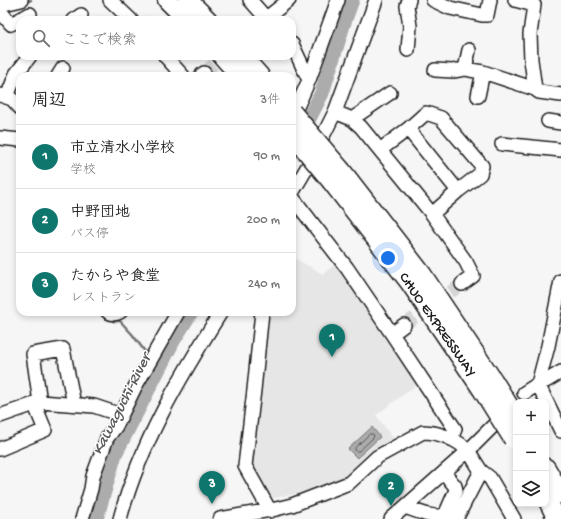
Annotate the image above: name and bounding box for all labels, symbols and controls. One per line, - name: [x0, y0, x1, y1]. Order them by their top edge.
- search box: [16, 16, 296, 60]
- icon: search: [30, 27, 52, 49]
- text: ここで検索: [62, 32, 137, 50]
- text: 周辺: [32, 92, 66, 112]
- text: 3件: [260, 93, 280, 108]
- text: 市立清水小学校: [70, 140, 175, 158]
- text: 1: [42, 149, 48, 164]
- text: 90 m: [254, 149, 280, 164]
- text: 学校: [70, 163, 96, 178]
- text: 中野団地: [70, 204, 130, 222]
- text: 2: [42, 213, 48, 228]
- text: 200 m: [247, 213, 280, 228]
- text: バス停: [70, 227, 109, 242]
- your location: [378, 248, 398, 268]
- text: たからや食堂: [70, 268, 160, 286]
- street label: CHUO EXPRESSWAY: [394, 269, 480, 381]
- text: 3: [42, 277, 48, 292]
- text: 240 m: [248, 277, 280, 292]
- text: レストラン: [70, 291, 136, 306]
- pin: 1: [319, 324, 345, 357]
- water label: Kawaguchi-River: [89, 348, 158, 459]
- map controls: [513, 399, 549, 507]
- button: +: [513, 399, 549, 435]
- button: −: [513, 435, 549, 471]
- pin: 3: [199, 471, 225, 504]
- button: layers: [513, 471, 549, 507]
- pin: 2: [378, 473, 404, 506]

